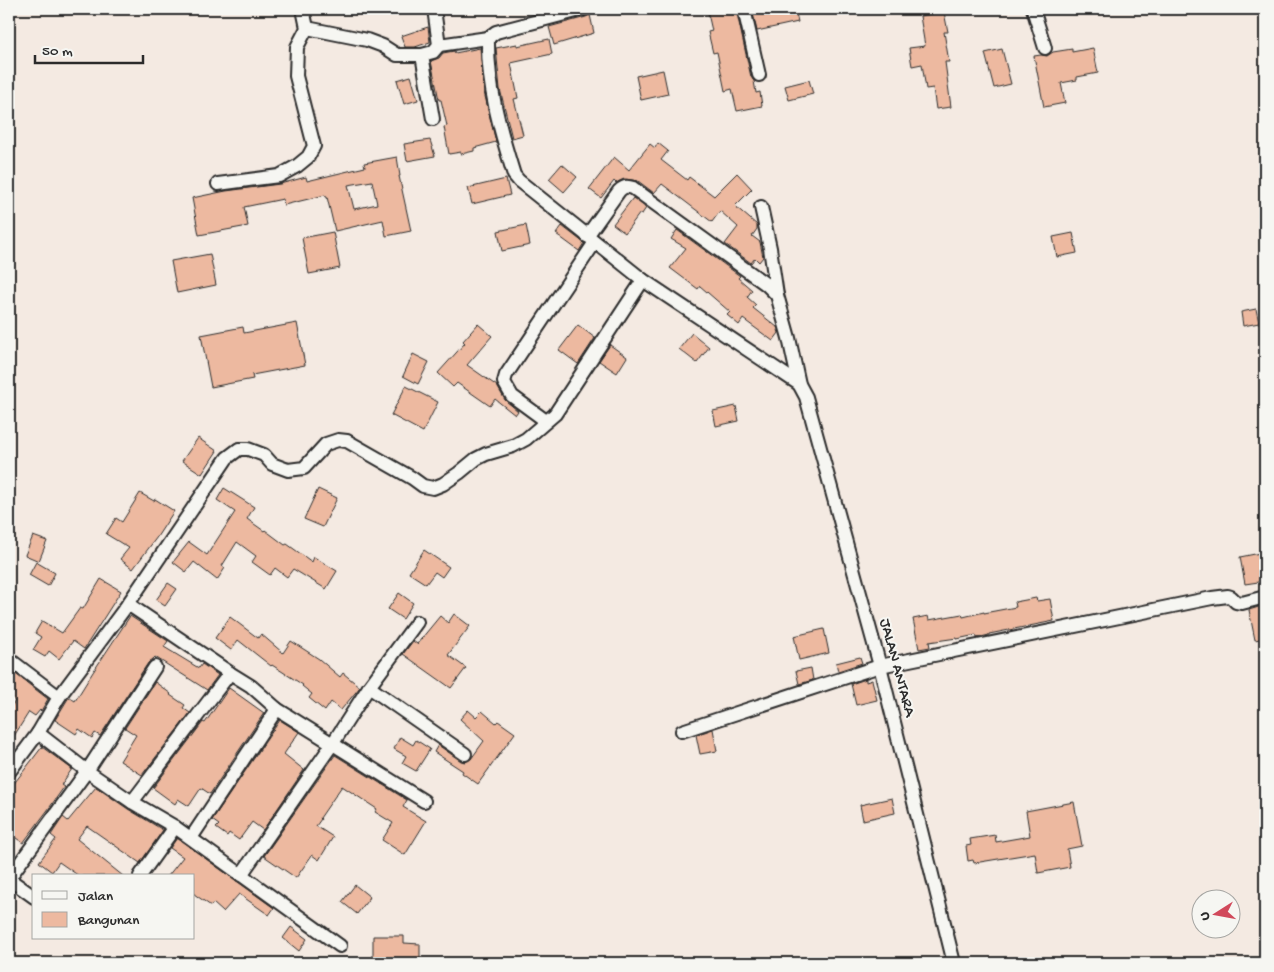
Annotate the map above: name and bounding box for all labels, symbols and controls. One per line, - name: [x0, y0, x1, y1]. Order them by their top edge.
- scale bar: [35, 32, 142, 64]
- text: 50 m: [42, 43, 73, 61]
- street label: JALAN ANTARA: [874, 617, 919, 721]
- legend: [32, 874, 195, 940]
- text: Jalan: [78, 888, 113, 906]
- north arrow: [1192, 890, 1242, 940]
- text: U: [1197, 910, 1215, 922]
- text: Bangunan: [77, 912, 139, 930]

